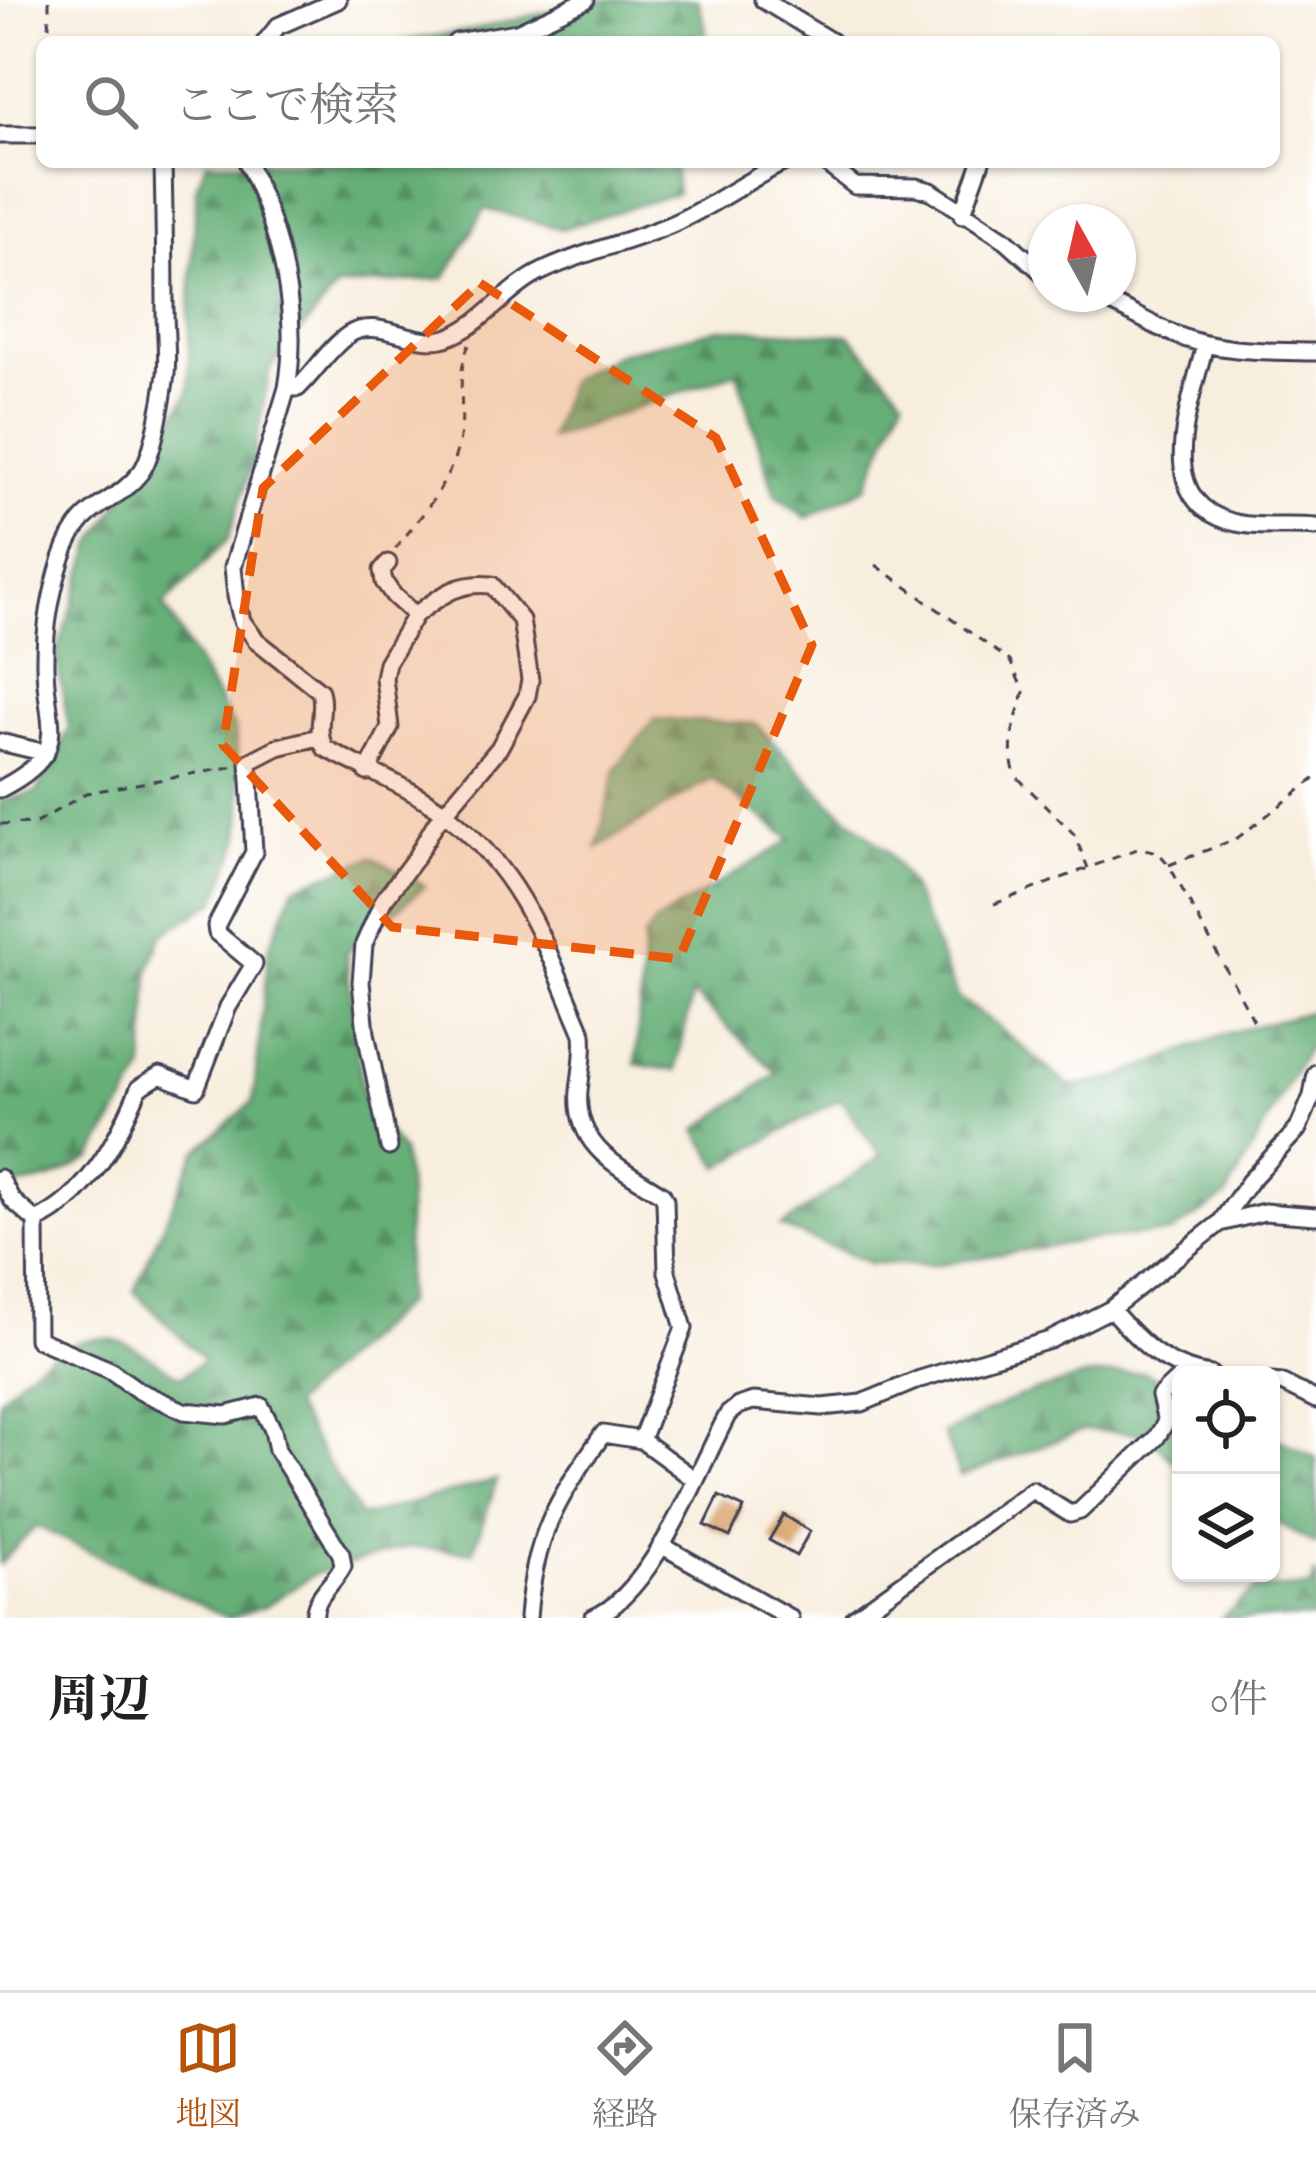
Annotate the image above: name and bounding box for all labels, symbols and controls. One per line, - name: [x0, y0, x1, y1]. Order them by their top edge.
- search box: [36, 36, 1280, 168]
- icon: search: [78, 69, 144, 135]
- text: ここで検索: [174, 79, 399, 136]
- north arrow: [1028, 204, 1136, 312]
- map controls: [1172, 1366, 1280, 1582]
- button: locate: [1172, 1366, 1280, 1474]
- button: layers: [1172, 1474, 1280, 1582]
- text: 周辺: [48, 1670, 150, 1735]
- text: 0件: [1210, 1677, 1268, 1726]
- tab: 地図: [175, 2015, 241, 2137]
- tab: 経路: [592, 2015, 658, 2137]
- tab: 保存済み: [1009, 2015, 1141, 2137]

